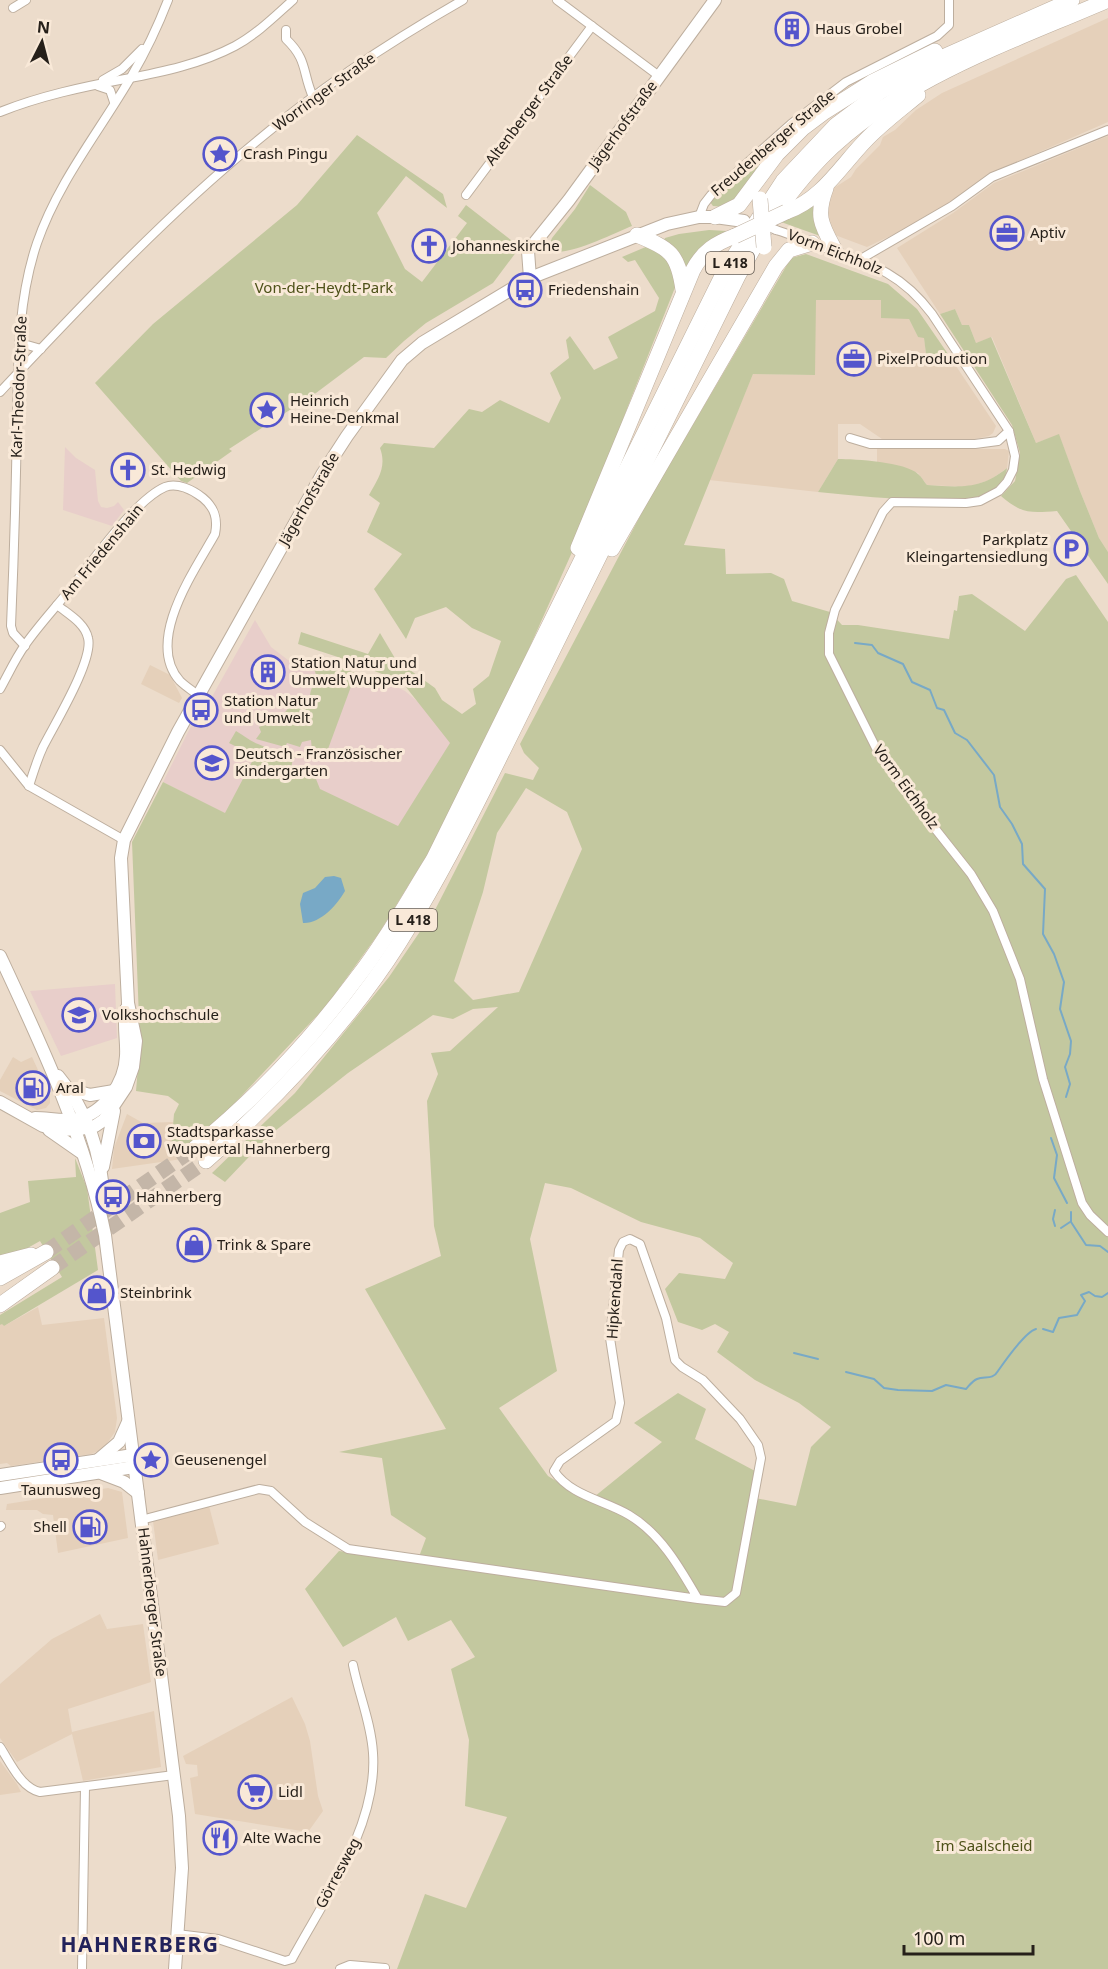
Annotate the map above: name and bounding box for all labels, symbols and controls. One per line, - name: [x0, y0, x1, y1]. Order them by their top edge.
- building icon: Haus Grobel: [774, 11, 810, 47]
- north arrow: [12, 12, 72, 72]
- text: N: [36, 15, 51, 39]
- place label: Haus Grobel: [815, 18, 902, 38]
- street label: Worringer Straße: [268, 47, 379, 135]
- street label: Altenberger Straße: [480, 50, 577, 169]
- street label: Jägerhofstraße: [582, 76, 661, 174]
- street label: Freudenberger Straße: [706, 85, 838, 200]
- place icon: Crash Pingu: [202, 136, 238, 172]
- place label: Crash Pingu: [243, 143, 328, 163]
- office icon: Aptiv: [989, 215, 1025, 251]
- place label: Aptiv: [1030, 222, 1066, 242]
- street label: Vorm Eichholz: [785, 224, 886, 278]
- church icon: Johanneskirche: [411, 228, 447, 264]
- place label: Johanneskirche: [450, 235, 560, 255]
- road number: L 418: [706, 252, 754, 274]
- bus stop icon: Friedenshain: [507, 272, 543, 308]
- park label: Von-der-Heydt-Park: [255, 277, 393, 297]
- place label: Friedenshain: [548, 279, 639, 299]
- street label: Karl-Theodor-Straße: [6, 315, 30, 458]
- office icon: PixelProduction: [836, 341, 872, 377]
- place label: PixelProduction: [877, 348, 987, 368]
- place label: Heinrich Heine-Denkmal: [290, 390, 399, 427]
- place icon: Heinrich Heine-Denkmal: [249, 392, 285, 428]
- street label: Jägerhofstraße: [272, 448, 343, 551]
- church icon: St. Hedwig: [110, 452, 146, 488]
- place label: St. Hedwig: [151, 459, 226, 479]
- street label: Am Friedenshain: [55, 499, 147, 603]
- place label: Parkplatz Kleingartensiedlung: [906, 529, 1048, 566]
- parking icon: Parkplatz Kleingartensiedlung: [1053, 531, 1089, 567]
- place label: Station Natur und Umwelt Wuppertal: [291, 652, 423, 689]
- building icon: Station Natur und Umwelt Wuppertal: [250, 654, 286, 690]
- place label: Station Natur und Umwelt: [224, 690, 318, 727]
- bus stop icon: Station Natur und Umwelt: [183, 692, 219, 728]
- street label: Vorm Eichholz: [869, 740, 944, 833]
- place label: Deutsch - Französischer Kindergarten: [235, 743, 402, 780]
- school or university icon: Deutsch - Französischer Kindergarten: [194, 745, 230, 781]
- road number: L 418: [389, 909, 437, 931]
- school or university icon: Volkshochschule: [61, 997, 97, 1033]
- place label: Volkshochschule: [102, 1004, 219, 1024]
- fuel station icon: Aral: [15, 1070, 51, 1106]
- place label: Aral: [56, 1077, 84, 1097]
- place label: Stadtsparkasse Wuppertal Hahnerberg: [167, 1121, 330, 1158]
- bank icon: Stadtsparkasse Wuppertal Hahnerberg: [126, 1123, 162, 1159]
- bus stop icon: Hahnerberg: [95, 1179, 131, 1215]
- place label: Hahnerberg: [136, 1186, 222, 1206]
- shop icon: Trink & Spare: [176, 1227, 212, 1263]
- place label: Trink & Spare: [217, 1234, 311, 1254]
- street label: Hipkendahl: [601, 1258, 627, 1340]
- shop icon: Steinbrink: [79, 1275, 115, 1311]
- place label: Steinbrink: [120, 1282, 192, 1302]
- bus stop icon: Taunusweg: [43, 1442, 79, 1478]
- place icon: Geusenengel: [133, 1442, 169, 1478]
- place label: Geusenengel: [174, 1449, 267, 1469]
- place label: Taunusweg: [21, 1479, 101, 1499]
- fuel station icon: Shell: [72, 1509, 108, 1545]
- place label: Shell: [33, 1516, 67, 1536]
- street label: Hahnerberger Straße: [134, 1526, 172, 1678]
- supermarket icon: Lidl: [237, 1774, 273, 1810]
- place label: Lidl: [278, 1781, 303, 1801]
- restaurant icon: Alte Wache: [202, 1820, 238, 1856]
- place label: Alte Wache: [243, 1827, 321, 1847]
- street label: Görresweg: [310, 1834, 364, 1911]
- park label: Im Saalscheid: [935, 1835, 1033, 1855]
- scale bar: [904, 1918, 1033, 1956]
- text: 100 m: [913, 1926, 965, 1950]
- district label: HAHNERBERG: [61, 1930, 219, 1958]

